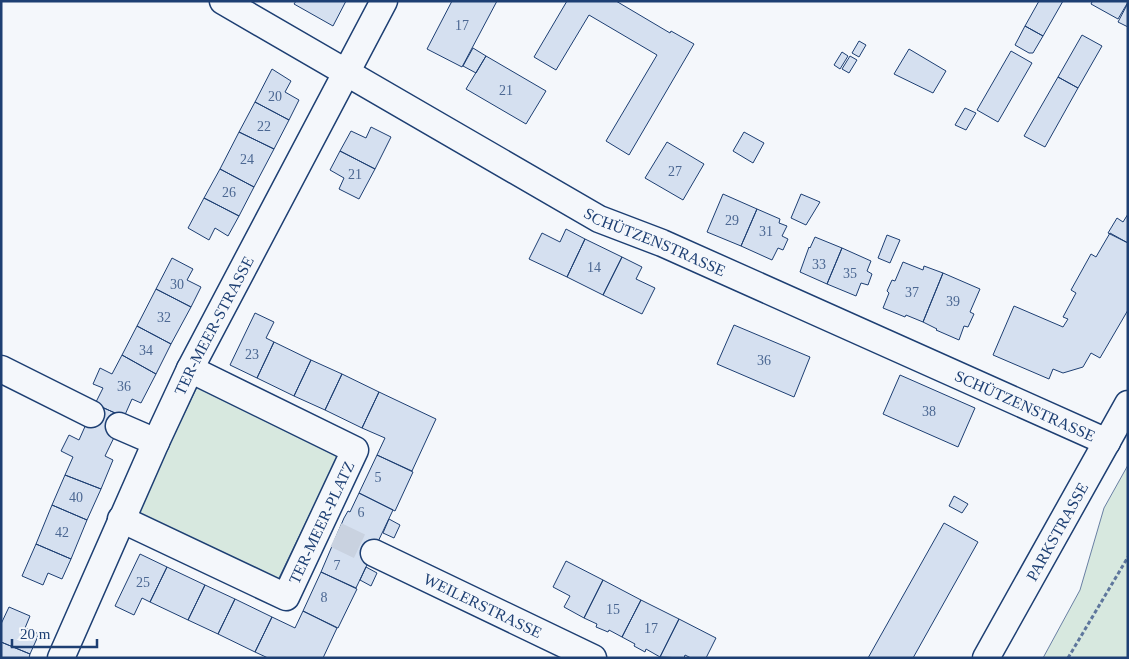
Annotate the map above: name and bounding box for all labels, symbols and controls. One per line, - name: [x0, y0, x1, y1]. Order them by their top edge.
- house number: 17: [455, 18, 469, 33]
- house number: 21: [499, 83, 513, 98]
- house number: 20: [268, 89, 282, 104]
- house number: 22: [257, 119, 271, 134]
- house number: 24: [240, 152, 254, 167]
- house number: 27: [668, 164, 682, 179]
- house number: 21: [348, 167, 362, 182]
- house number: 26: [222, 185, 236, 200]
- street label: SCHÜTZENSTRASSE: [581, 204, 728, 279]
- house number: 29: [725, 213, 739, 228]
- house number: 31: [759, 224, 773, 239]
- street label: TER-MEER-STRASSE: [171, 253, 257, 398]
- house number: 33: [812, 257, 826, 272]
- house number: 14: [587, 260, 601, 275]
- house number: 35: [843, 266, 857, 281]
- house number: 30: [170, 277, 184, 292]
- house number: 37: [905, 285, 919, 300]
- house number: 39: [946, 294, 960, 309]
- house number: 32: [157, 310, 171, 325]
- house number: 34: [139, 343, 153, 358]
- house number: 23: [245, 347, 259, 362]
- house number: 36: [757, 353, 771, 368]
- street label: SCHÜTZENSTRASSE: [952, 367, 1098, 445]
- house number: 36: [117, 379, 131, 394]
- house number: 38: [922, 404, 936, 419]
- street label: TER-MEER-PLATZ: [285, 459, 358, 587]
- house number: 5: [375, 470, 382, 485]
- street label: PARKSTRASSE: [1023, 480, 1091, 584]
- house number: 40: [69, 490, 83, 505]
- house number: 6: [358, 505, 365, 520]
- house number: 42: [55, 525, 69, 540]
- house number: 7: [334, 558, 341, 573]
- street label: WEILERSTRASSE: [421, 570, 545, 641]
- house number: 25: [136, 575, 150, 590]
- house number: 8: [321, 590, 328, 605]
- house number: 15: [606, 602, 620, 617]
- scale bar: [12, 616, 98, 648]
- house number: 17: [644, 621, 658, 636]
- text: 20 m: [20, 626, 51, 642]

